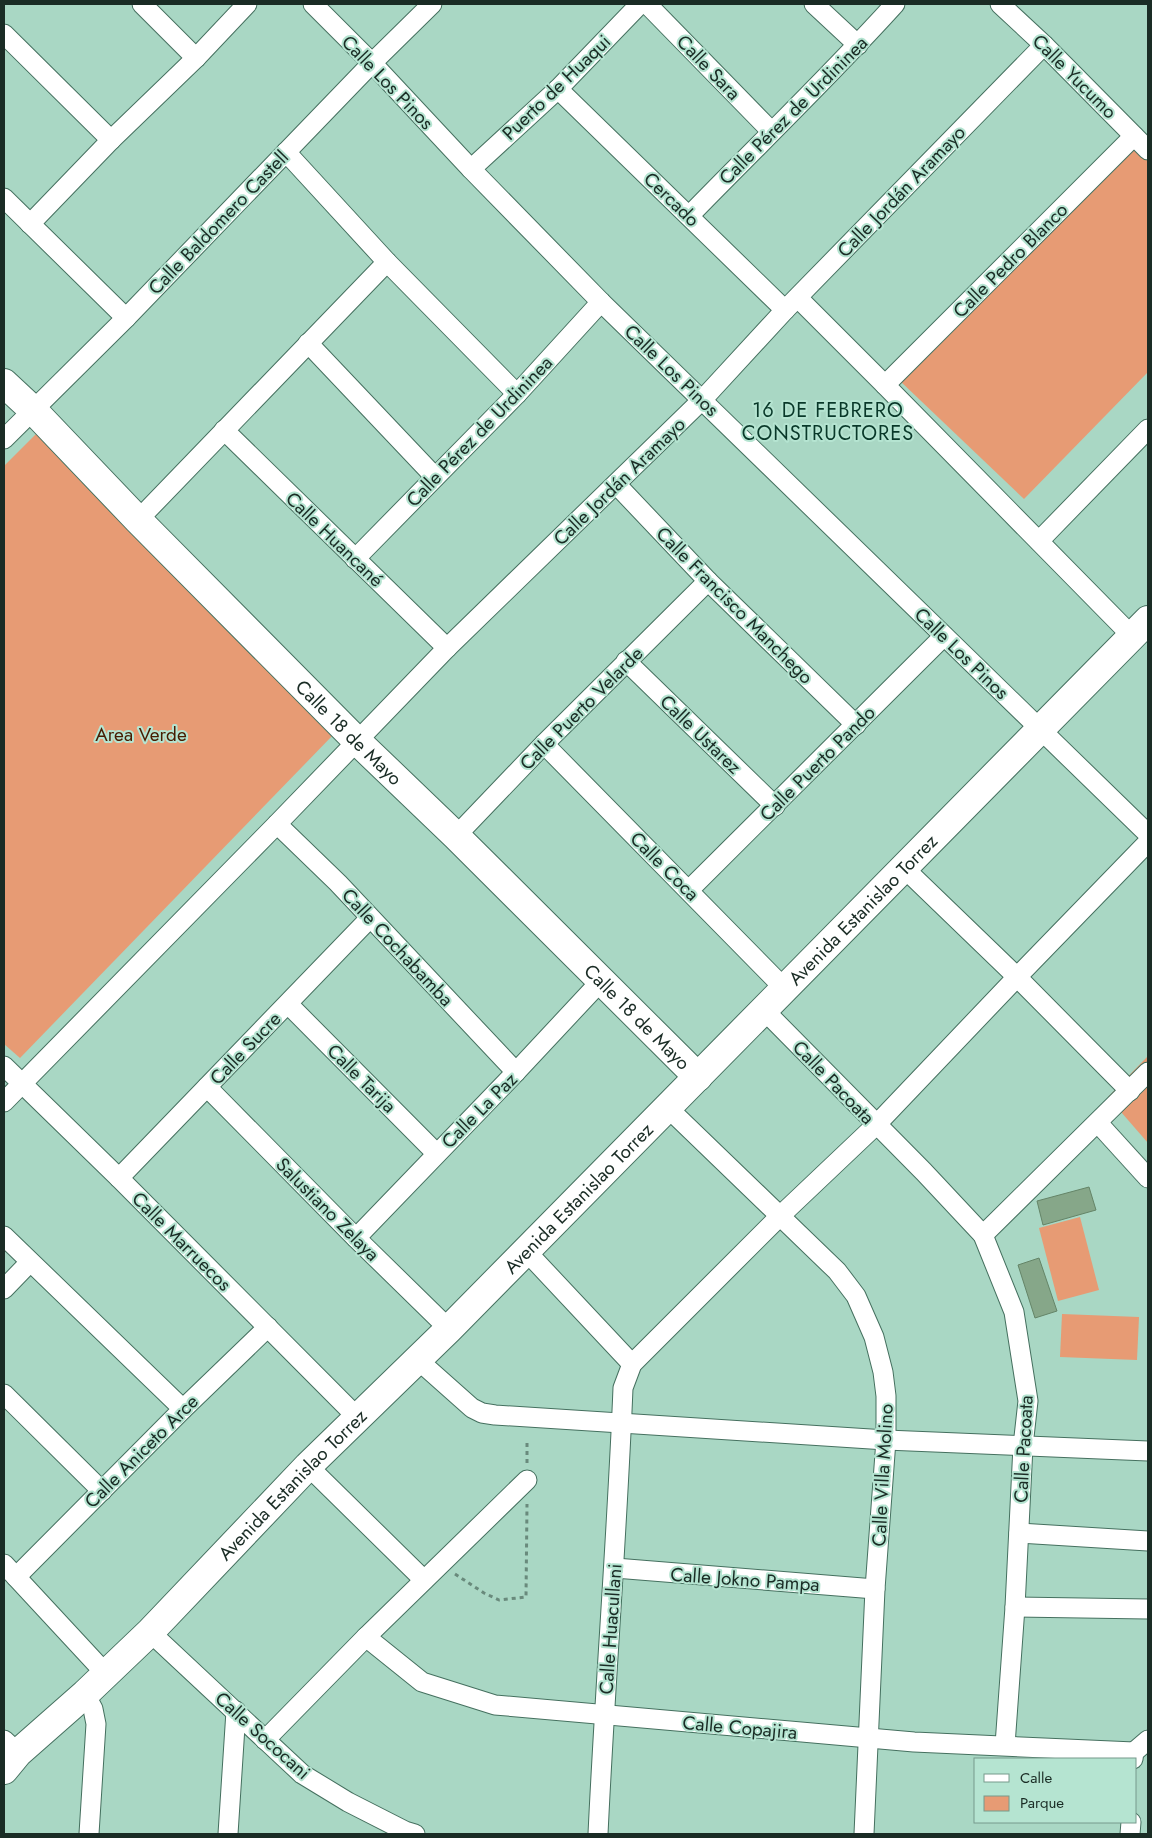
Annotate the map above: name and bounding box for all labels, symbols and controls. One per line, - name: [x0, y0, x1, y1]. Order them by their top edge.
- street label: Puerto de Huaqui: [496, 28, 617, 146]
- street label: Calle Yucumo: [1026, 28, 1123, 125]
- street label: Calle Los Pinos: [336, 29, 440, 136]
- street label: Calle Sara: [671, 29, 747, 106]
- street label: Calle Pérez de Urdininea: [713, 30, 874, 191]
- street label: Calle Jordán Aramayo: [831, 119, 972, 263]
- street label: Calle Baldomero Castell: [142, 144, 295, 301]
- street label: Cercado: [638, 166, 706, 233]
- street label: Calle Pedro Blanco: [947, 197, 1074, 324]
- street label: Calle Los Pinos: [618, 318, 725, 423]
- street label: Calle Pérez de Urdininea: [400, 350, 559, 513]
- district label: 16 DE FEBRERO CONSTRUCTORES: [742, 396, 914, 448]
- street label: Calle Jordán Aramayo: [547, 411, 691, 552]
- street label: Calle Huancané: [280, 486, 390, 593]
- street label: Calle Francisco Manchego: [650, 521, 819, 690]
- street label: Calle Los Pinos: [908, 601, 1015, 706]
- street label: Calle Puerto Velarde: [514, 640, 649, 776]
- street label: Calle 18 de Mayo: [289, 674, 408, 791]
- street label: Calle Ustarez: [654, 688, 748, 780]
- street label: Calle Puerto Pando: [754, 700, 881, 827]
- park label: Area Verde: [95, 721, 187, 748]
- street label: Calle Coca: [624, 826, 705, 907]
- street label: Avenida Estanislao Torrez: [782, 828, 944, 991]
- street label: Calle Cochabamba: [336, 882, 460, 1012]
- street label: Calle 18 de Mayo: [578, 958, 696, 1076]
- street label: Calle Sucre: [204, 1006, 287, 1091]
- street label: Calle Pacoata: [787, 1034, 881, 1130]
- street label: Calle Tarija: [321, 1038, 402, 1119]
- street label: Calle La Paz: [435, 1066, 524, 1154]
- street label: Avenida Estanislao Torrez: [498, 1117, 659, 1280]
- street label: Salustiano Zelaya: [270, 1151, 386, 1267]
- street label: Calle Marruecos: [126, 1186, 238, 1297]
- street label: Calle Aniceto Arce: [78, 1388, 204, 1514]
- street label: Calle Pacoata: [1007, 1395, 1040, 1503]
- street label: Avenida Estanislao Torrez: [212, 1403, 373, 1567]
- street label: Calle Villa Molino: [865, 1403, 900, 1547]
- street label: Calle Jokno Pampa: [669, 1561, 820, 1598]
- street label: Calle Huacullani: [592, 1563, 629, 1695]
- street label: Calle Sococani: [209, 1685, 316, 1785]
- street label: Calle Copajira: [681, 1709, 798, 1746]
- legend: [974, 1758, 1137, 1823]
- text: Calle: [1020, 1767, 1052, 1789]
- text: Parque: [1020, 1792, 1064, 1814]

